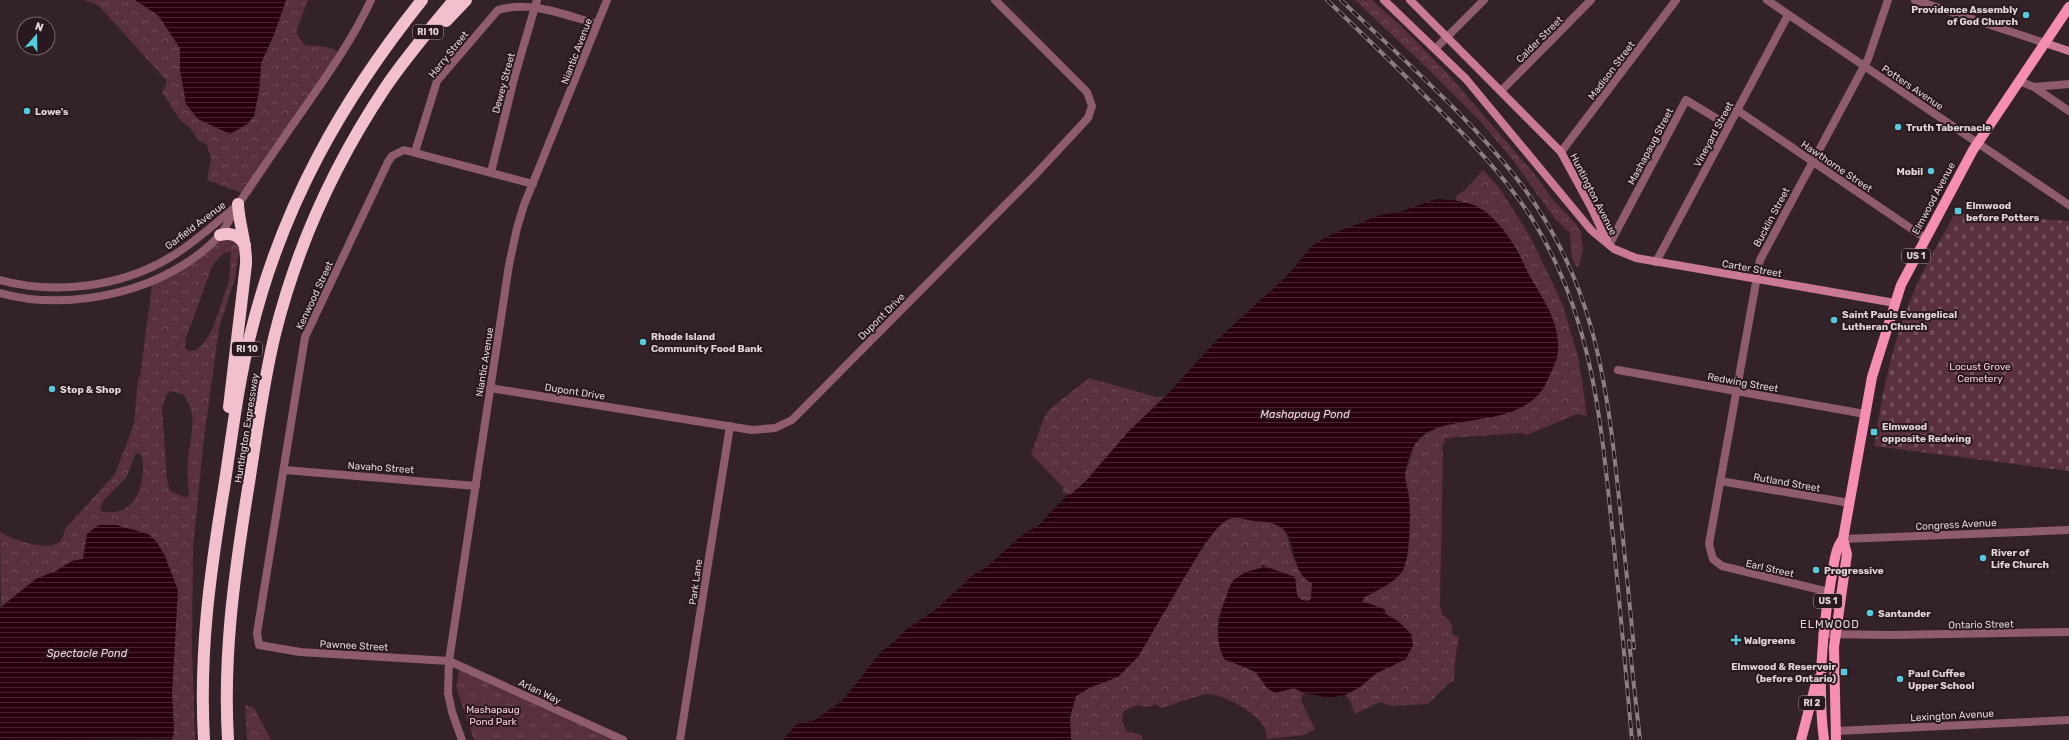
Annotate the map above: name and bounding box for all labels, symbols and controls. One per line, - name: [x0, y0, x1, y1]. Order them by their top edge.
- place label: Providence Assembly of God Church: [1911, 4, 2018, 28]
- marker: Providence Assembly of God Church: [2021, 10, 2031, 20]
- street label: Calder Street: [1514, 14, 1566, 66]
- north arrow: [16, 16, 56, 56]
- street label: Niantic Avenue: [559, 16, 595, 86]
- text: N: [33, 20, 45, 35]
- road number: RI 10: [413, 25, 443, 39]
- street label: Harry Street: [426, 29, 471, 81]
- street label: Madison Street: [1586, 39, 1638, 102]
- street label: Dewey Street: [490, 52, 518, 115]
- street label: Potters Avenue: [1879, 63, 1946, 113]
- street label: Vineyard Street: [1692, 100, 1736, 169]
- marker: Lowe's: [22, 106, 32, 116]
- place label: Lowe's: [35, 106, 69, 118]
- street label: Mashapaug Street: [1626, 106, 1676, 187]
- marker: Truth Tabernacle: [1893, 122, 1903, 132]
- place label: Truth Tabernacle: [1906, 122, 1991, 134]
- street label: Hawthorne Street: [1799, 139, 1874, 195]
- street label: Huntington Avenue: [1567, 151, 1619, 238]
- street label: Elmwood Avenue: [1910, 160, 1958, 237]
- place label: Mobil: [1897, 166, 1923, 178]
- marker: Mobil: [1926, 166, 1936, 176]
- street label: Bucklin Street: [1751, 186, 1793, 249]
- street label: Garfield Avenue: [163, 199, 229, 253]
- place label: Elmwood before Potters: [1966, 200, 2040, 224]
- marker: Elmwood before Potters: [1953, 206, 1963, 216]
- road number: US 1: [1902, 249, 1930, 263]
- street label: Carter Street: [1721, 258, 1783, 280]
- street label: Kenwood Street: [294, 259, 336, 331]
- street label: Dupont Drive: [856, 291, 908, 343]
- place label: Saint Pauls Evangelical Lutheran Church: [1842, 309, 1957, 333]
- marker: Saint Pauls Evangelical Lutheran Church: [1829, 315, 1839, 325]
- street label: Niantic Avenue: [474, 326, 496, 398]
- place label: Rhode Island Community Food Bank: [651, 331, 763, 355]
- marker: Rhode Island Community Food Bank: [638, 337, 648, 347]
- road number: RI 10: [232, 342, 262, 356]
- park label: Locust Grove Cemetery: [1949, 361, 2011, 385]
- street label: Redwing Street: [1706, 371, 1779, 395]
- street label: Huntington Expressway: [232, 372, 262, 484]
- street label: Dupont Drive: [544, 381, 606, 403]
- marker: Stop & Shop: [47, 384, 57, 394]
- place label: Stop & Shop: [60, 384, 121, 396]
- water label: Mashapaug Pond: [1260, 408, 1350, 421]
- place label: Elmwood opposite Redwing: [1882, 421, 1971, 445]
- marker: Elmwood opposite Redwing: [1869, 427, 1879, 437]
- street label: Navaho Street: [347, 460, 415, 476]
- street label: Rutland Street: [1752, 471, 1821, 495]
- street label: Congress Avenue: [1915, 517, 1997, 533]
- place label: River of Life Church: [1991, 547, 2049, 571]
- marker: River of Life Church: [1978, 553, 1988, 563]
- street label: Park Lane: [687, 558, 705, 606]
- street label: Earl Street: [1744, 558, 1795, 580]
- marker: Progressive: [1811, 565, 1821, 575]
- place label: Progressive: [1824, 565, 1884, 577]
- road number: US 1: [1814, 594, 1842, 608]
- marker: Santander: [1865, 608, 1875, 618]
- place label: Santander: [1878, 608, 1931, 620]
- district label: ELMWOOD: [1800, 618, 1860, 631]
- street label: Ontario Street: [1948, 618, 2014, 632]
- marker: Walgreens: [1731, 635, 1741, 645]
- place label: Walgreens: [1744, 635, 1796, 647]
- street label: Pawnee Street: [319, 638, 389, 654]
- water label: Spectacle Pond: [47, 647, 128, 660]
- place label: Elmwood & Reservoir (before Ontario): [1731, 661, 1836, 685]
- marker: Elmwood & Reservoir (before Ontario): [1839, 667, 1849, 677]
- place label: Paul Cuffee Upper School: [1908, 668, 1975, 692]
- marker: Paul Cuffee Upper School: [1895, 674, 1905, 684]
- street label: Arlan Way: [516, 677, 563, 707]
- road number: RI 2: [1799, 696, 1825, 710]
- park label: Mashapaug Pond Park: [466, 704, 520, 728]
- street label: Lexington Avenue: [1910, 708, 1995, 724]

